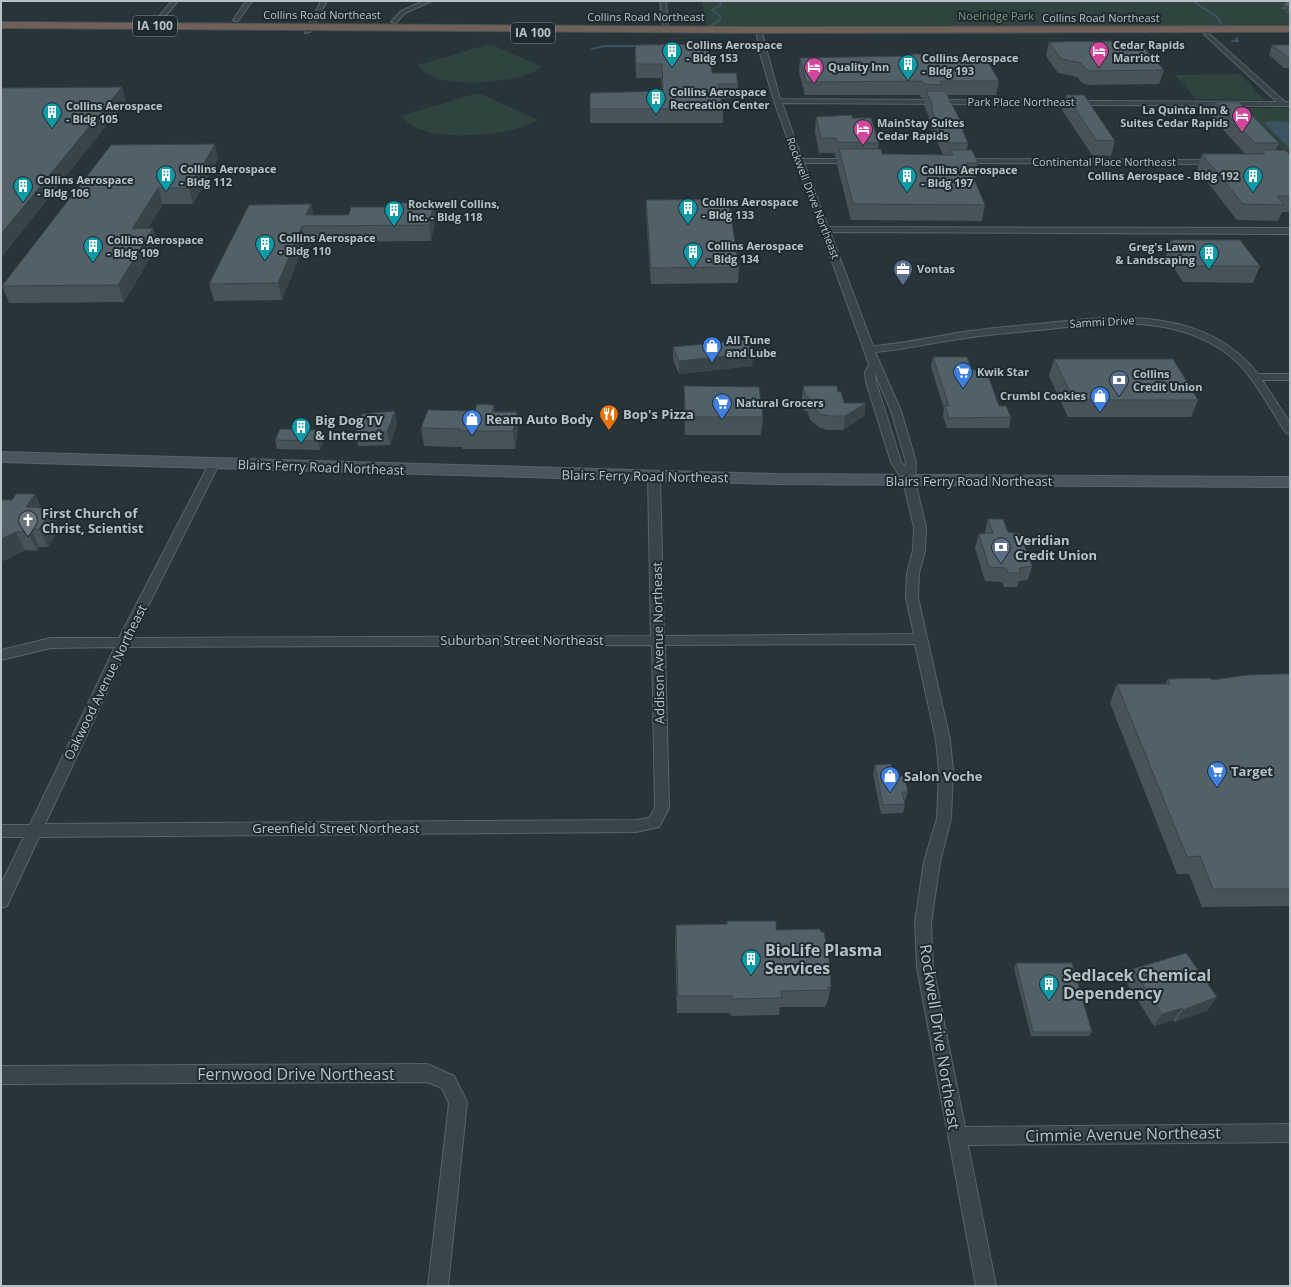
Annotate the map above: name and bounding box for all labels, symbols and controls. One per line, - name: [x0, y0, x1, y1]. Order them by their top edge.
- street label: Collins Road Northeast: [263, 7, 381, 22]
- park label: Noelridge Park: [958, 8, 1034, 23]
- street label: Collins Road Northeast: [587, 9, 705, 24]
- street label: Collins Road Northeast: [1042, 10, 1160, 25]
- road number: IA 100: [133, 16, 177, 36]
- road number: IA 100: [511, 23, 555, 43]
- place label: Collins Aerospace - Bldg 153: [686, 37, 783, 65]
- place label: Cedar Rapids Marriott: [1113, 37, 1185, 65]
- building icon: Collins Aerospace - Bldg 153: [661, 40, 683, 68]
- hotel icon: Cedar Rapids Marriott: [1088, 40, 1110, 68]
- place label: Collins Aerospace - Bldg 193: [922, 50, 1019, 78]
- building icon: Collins Aerospace - Bldg 193: [897, 53, 919, 81]
- hotel icon: Quality Inn: [803, 56, 825, 84]
- place label: Quality Inn: [828, 59, 889, 74]
- place label: Collins Aerospace Recreation Center: [670, 84, 770, 112]
- building icon: Collins Aerospace Recreation Center: [645, 87, 667, 115]
- street label: Park Place Northeast: [967, 94, 1075, 109]
- place label: Collins Aerospace - Bldg 105: [66, 98, 163, 126]
- building icon: Collins Aerospace - Bldg 105: [41, 101, 63, 129]
- place label: La Quinta Inn & Suites Cedar Rapids: [1120, 102, 1229, 130]
- hotel icon: La Quinta Inn & Suites Cedar Rapids: [1231, 105, 1253, 133]
- place label: MainStay Suites Cedar Rapids: [877, 115, 965, 143]
- hotel icon: MainStay Suites Cedar Rapids: [852, 118, 874, 146]
- street label: Rockwell Drive Northeast: [783, 135, 844, 261]
- street label: Continental Place Northeast: [1032, 154, 1176, 169]
- place label: Collins Aerospace - Bldg 112: [180, 161, 277, 189]
- place label: Collins Aerospace - Bldg 197: [921, 162, 1018, 190]
- building icon: Collins Aerospace - Bldg 112: [155, 164, 177, 192]
- building icon: Collins Aerospace - Bldg 197: [896, 165, 918, 193]
- building icon: Collins Aerospace - Bldg 192: [1242, 165, 1264, 193]
- place label: Collins Aerospace - Bldg 192: [1088, 168, 1239, 183]
- place label: Collins Aerospace - Bldg 106: [37, 172, 134, 200]
- building icon: Collins Aerospace - Bldg 106: [12, 175, 34, 203]
- place label: Collins Aerospace - Bldg 133: [702, 194, 799, 222]
- place label: Rockwell Collins, Inc. - Bldg 118: [408, 196, 500, 224]
- building icon: Collins Aerospace - Bldg 133: [677, 197, 699, 225]
- building icon: Rockwell Collins, Inc. - Bldg 118: [383, 199, 405, 227]
- place label: Collins Aerospace - Bldg 110: [279, 230, 376, 258]
- place label: Collins Aerospace - Bldg 109: [107, 232, 204, 260]
- building icon: Collins Aerospace - Bldg 110: [254, 233, 276, 261]
- building icon: Collins Aerospace - Bldg 109: [82, 235, 104, 263]
- place label: Collins Aerospace - Bldg 134: [707, 238, 804, 266]
- place label: Greg's Lawn & Landscaping: [1115, 239, 1196, 267]
- building icon: Collins Aerospace - Bldg 134: [682, 241, 704, 269]
- building icon: Greg's Lawn & Landscaping: [1198, 242, 1220, 270]
- office icon: Vontas: [892, 258, 914, 286]
- place label: Vontas: [917, 261, 956, 276]
- street label: Sammi Drive: [1069, 312, 1135, 331]
- place label: All Tune and Lube: [726, 332, 777, 360]
- shop icon: All Tune and Lube: [701, 335, 723, 363]
- supermarket icon: Kwik Star: [952, 361, 974, 389]
- place label: Kwik Star: [977, 364, 1029, 379]
- place label: Collins Credit Union: [1133, 366, 1202, 394]
- bank icon: Collins Credit Union: [1108, 369, 1130, 397]
- shop icon: Crumbl Cookies: [1089, 385, 1111, 413]
- place label: Crumbl Cookies: [1000, 388, 1087, 403]
- supermarket icon: Natural Grocers: [711, 392, 733, 420]
- place label: Natural Grocers: [736, 395, 824, 410]
- restaurant icon: Bop's Pizza: [598, 403, 620, 431]
- place label: Bop's Pizza: [623, 405, 694, 423]
- shop icon: Ream Auto Body: [461, 408, 483, 436]
- place label: Ream Auto Body: [486, 410, 594, 428]
- place label: Big Dog TV & Internet: [315, 411, 383, 444]
- building icon: Big Dog TV & Internet: [290, 416, 312, 444]
- street label: Blairs Ferry Road Northeast: [237, 455, 405, 479]
- street label: Blairs Ferry Road Northeast: [561, 466, 729, 486]
- street label: Blairs Ferry Road Northeast: [886, 472, 1053, 490]
- place label: First Church of Christ, Scientist: [42, 504, 144, 537]
- church icon: First Church of Christ, Scientist: [17, 509, 39, 537]
- place label: Veridian Credit Union: [1015, 531, 1097, 564]
- bank icon: Veridian Credit Union: [990, 536, 1012, 564]
- street label: Addison Avenue Northeast: [648, 561, 668, 724]
- street label: Oakwood Avenue Northeast: [59, 601, 151, 763]
- street label: Suburban Street Northeast: [440, 631, 604, 649]
- supermarket icon: Target: [1206, 760, 1228, 788]
- place label: Target: [1231, 762, 1273, 780]
- shop icon: Salon Voche: [879, 765, 901, 793]
- place label: Salon Voche: [904, 767, 983, 785]
- street label: Greenfield Street Northeast: [252, 819, 420, 837]
- place label: BioLife Plasma Services: [765, 939, 882, 979]
- street label: Rockwell Drive Northeast: [914, 943, 966, 1132]
- building icon: BioLife Plasma Services: [740, 948, 762, 976]
- place label: Sedlacek Chemical Dependency: [1063, 964, 1211, 1004]
- building icon: Sedlacek Chemical Dependency: [1038, 973, 1060, 1001]
- street label: Fernwood Drive Northeast: [197, 1063, 395, 1085]
- street label: Cimmie Avenue Northeast: [1025, 1121, 1221, 1147]

